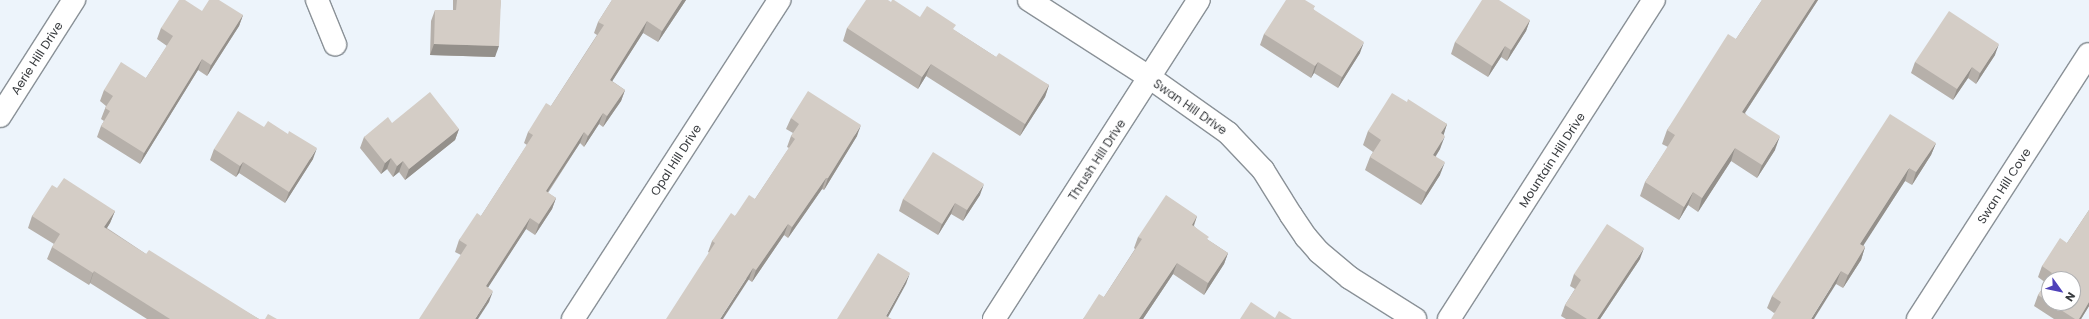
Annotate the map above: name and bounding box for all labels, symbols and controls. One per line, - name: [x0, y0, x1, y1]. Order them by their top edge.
- street label: Aerie Hill Drive: [8, 19, 66, 97]
- street label: Swan Hill Drive: [1151, 76, 1229, 138]
- street label: Mountain Hill Drive: [1516, 110, 1588, 210]
- street label: Thrush Hill Drive: [1065, 117, 1129, 203]
- street label: Opal Hill Drive: [648, 122, 704, 198]
- street label: Swan Hill Cove: [1974, 145, 2034, 227]
- north arrow: [2041, 271, 2081, 311]
- text: N: [2061, 289, 2079, 305]

